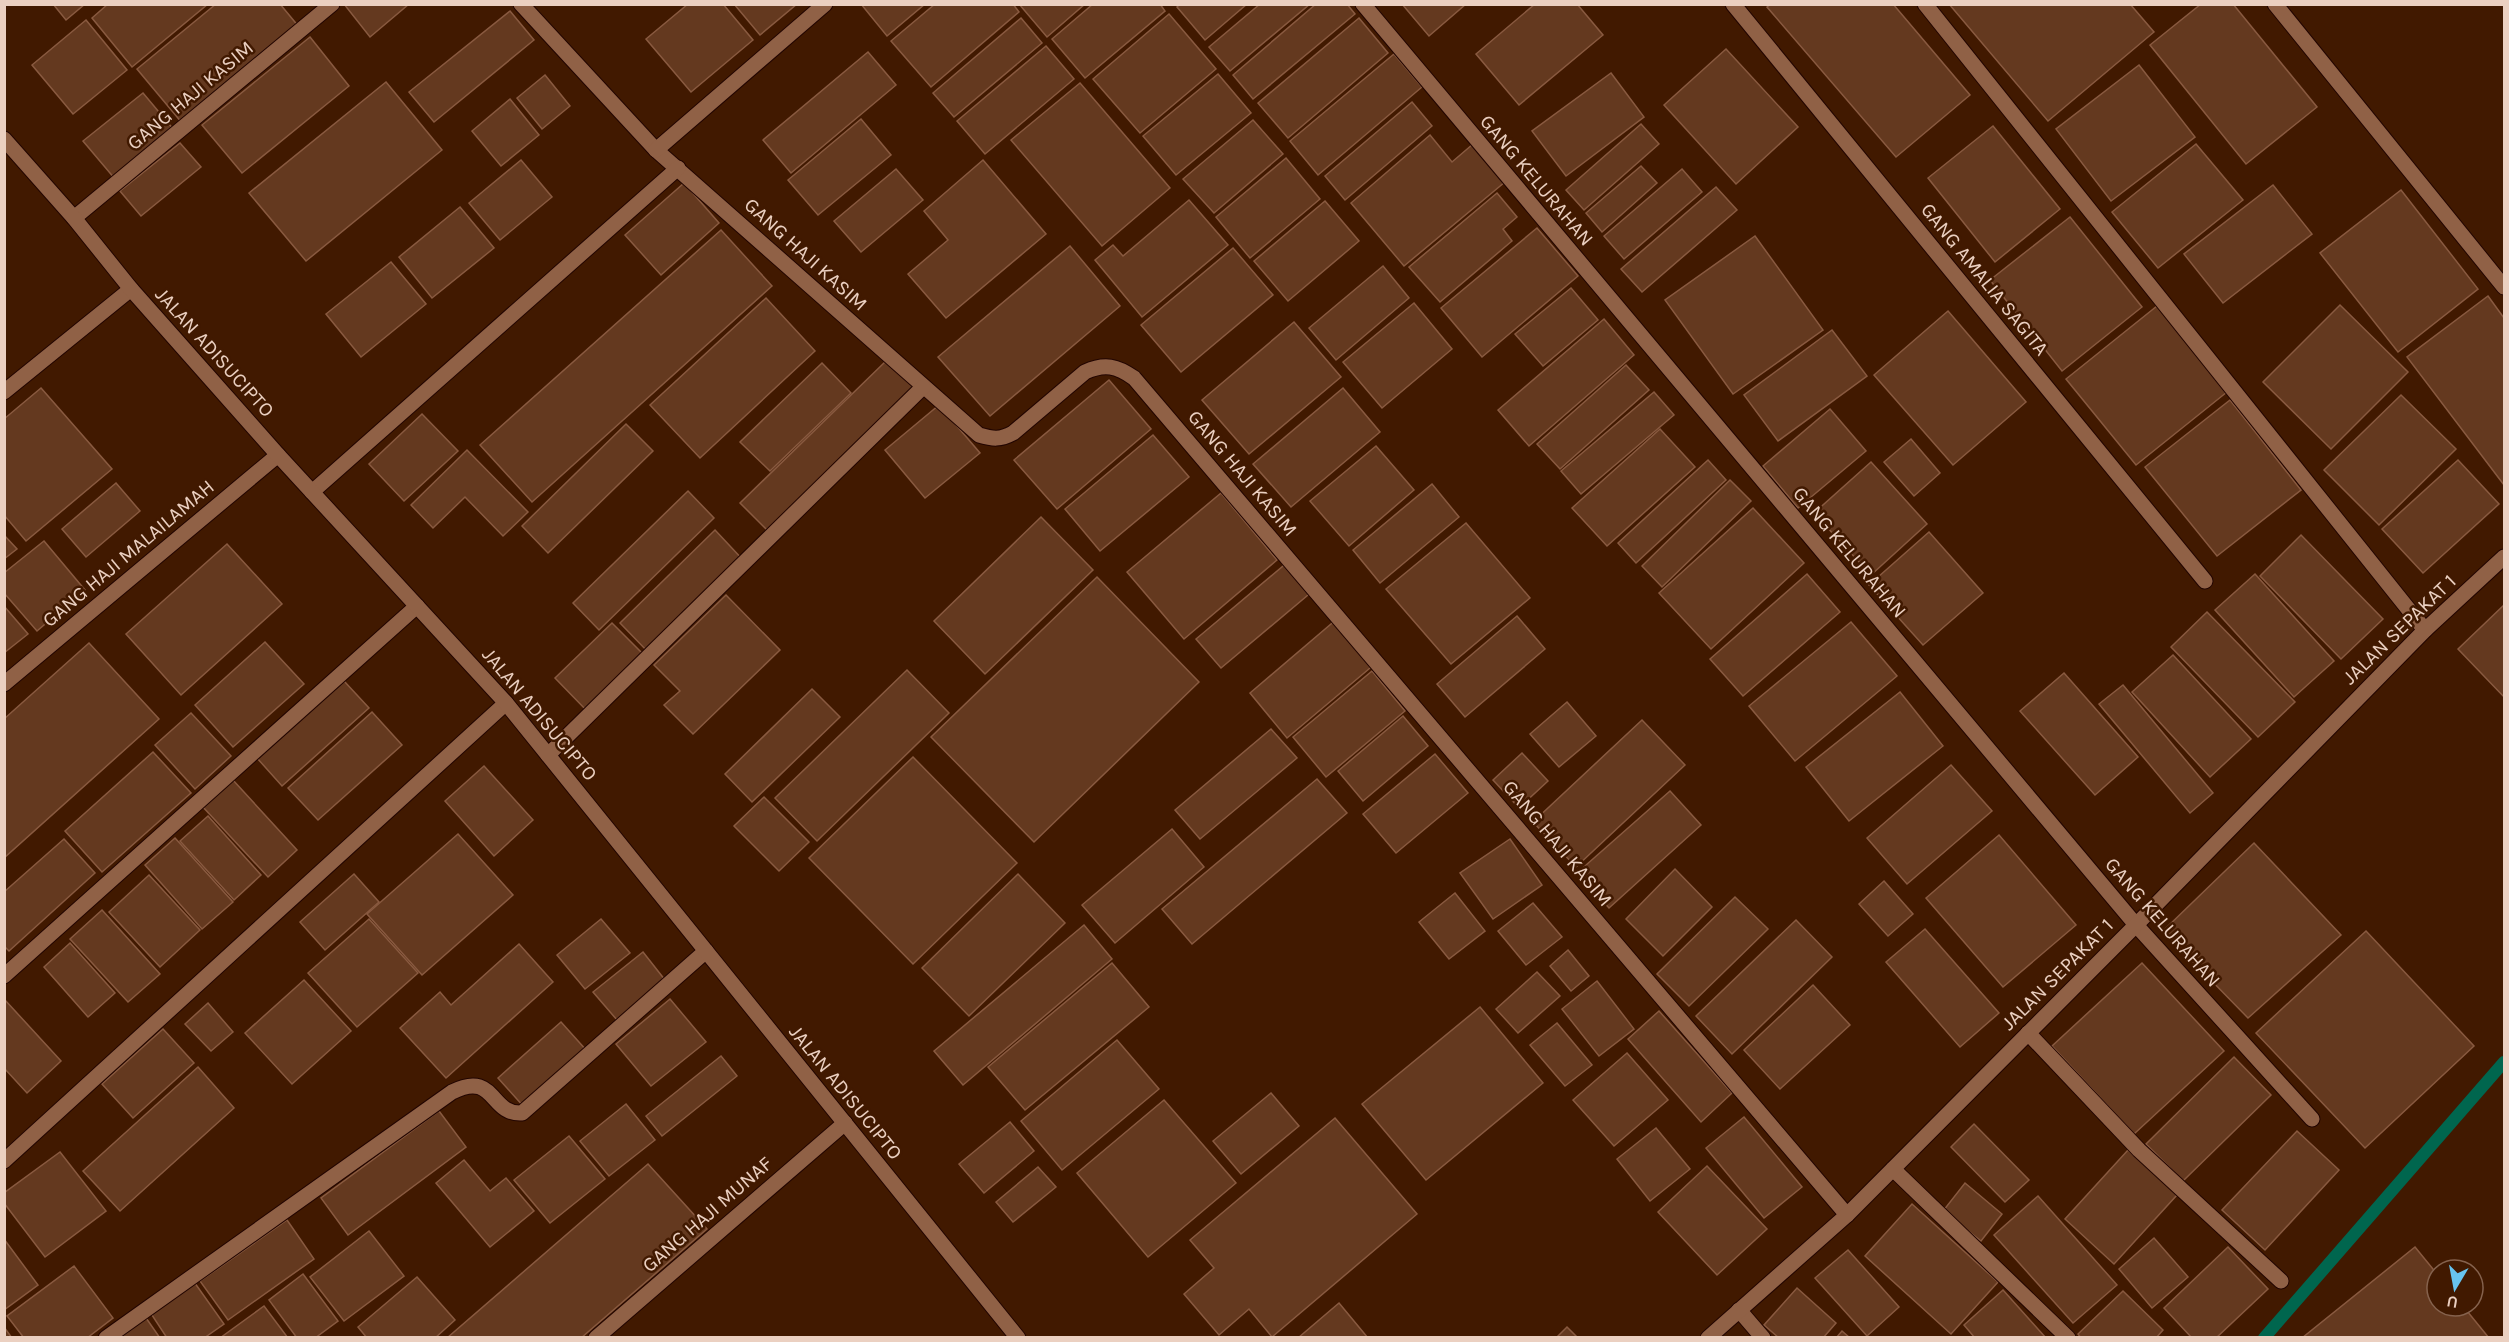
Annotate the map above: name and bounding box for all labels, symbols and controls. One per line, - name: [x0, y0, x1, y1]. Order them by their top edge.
- street label: GANG HAJI KASIM: [123, 36, 258, 155]
- street label: GANG KELURAHAN: [1475, 110, 1598, 250]
- street label: GANG HAJI KASIM: [740, 193, 872, 316]
- street label: GANG AMALIA SAGITA: [1916, 198, 2053, 360]
- street label: JALAN ADISUCIPTO: [151, 283, 279, 422]
- street label: GANG HAJI KASIM: [1183, 406, 1302, 541]
- street label: GANG HAJI MALAILAMAH: [38, 475, 219, 632]
- street label: GANG KELURAHAN: [1788, 482, 1911, 622]
- street label: JALAN SEPAKAT 1: [2338, 570, 2461, 689]
- street label: JALAN ADISUCIPTO: [477, 643, 602, 785]
- street label: GANG HAJI KASIM: [1498, 776, 1617, 911]
- street label: GANG KELURAHAN: [2100, 853, 2225, 992]
- street label: JALAN SEPAKAT 1: [1997, 914, 2118, 1035]
- street label: JALAN ADISUCIPTO: [784, 1021, 907, 1164]
- street label: GANG HAJI MUNAF: [638, 1152, 777, 1277]
- north arrow: [2425, 1258, 2485, 1318]
- text: U: [2445, 1292, 2460, 1313]

